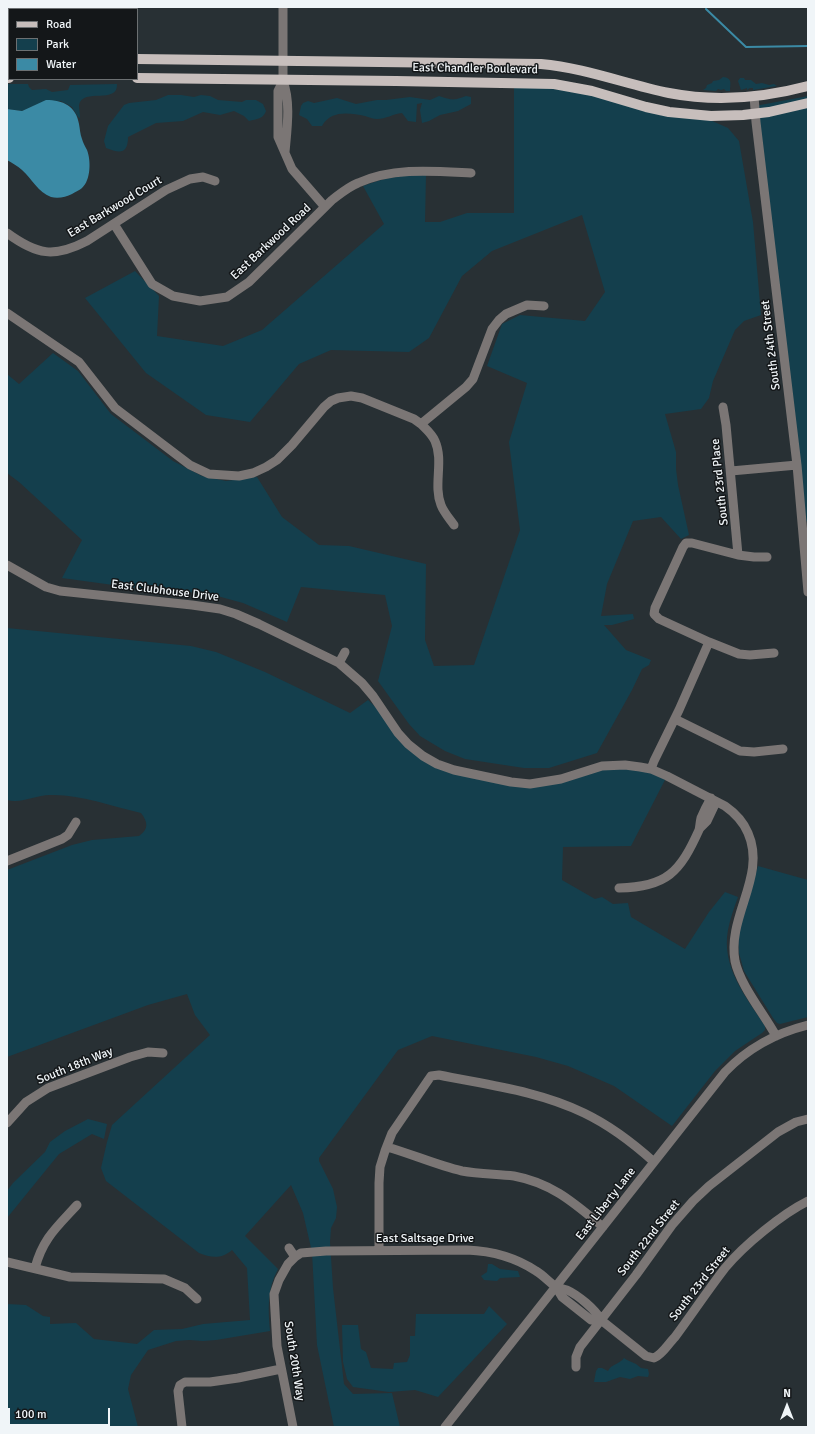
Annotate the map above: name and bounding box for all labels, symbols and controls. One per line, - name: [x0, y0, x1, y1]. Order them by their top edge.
- legend: [8, 8, 138, 80]
- text: Road: [46, 17, 72, 32]
- text: Park: [46, 37, 69, 52]
- text: Water: [46, 57, 76, 72]
- street label: East Chandler Boulevard: [412, 61, 538, 77]
- street label: East Barkwood Court: [65, 173, 165, 241]
- street label: East Barkwood Road: [228, 201, 314, 283]
- street label: South 24th Street: [758, 299, 784, 391]
- street label: South 23rd Place: [708, 438, 732, 526]
- street label: East Clubhouse Drive: [110, 577, 220, 605]
- street label: South 18th Way: [35, 1044, 115, 1088]
- street label: East Liberty Lane: [573, 1165, 639, 1243]
- street label: South 22nd Street: [615, 1197, 683, 1279]
- street label: East Saltsage Drive: [376, 1232, 474, 1246]
- street label: South 23rd Street: [667, 1244, 733, 1324]
- street label: South 20th Way: [281, 1320, 307, 1402]
- north arrow: [767, 1386, 807, 1426]
- text: N: [783, 1387, 791, 1400]
- scale bar: [10, 1400, 112, 1426]
- text: 100 m: [15, 1407, 47, 1422]

